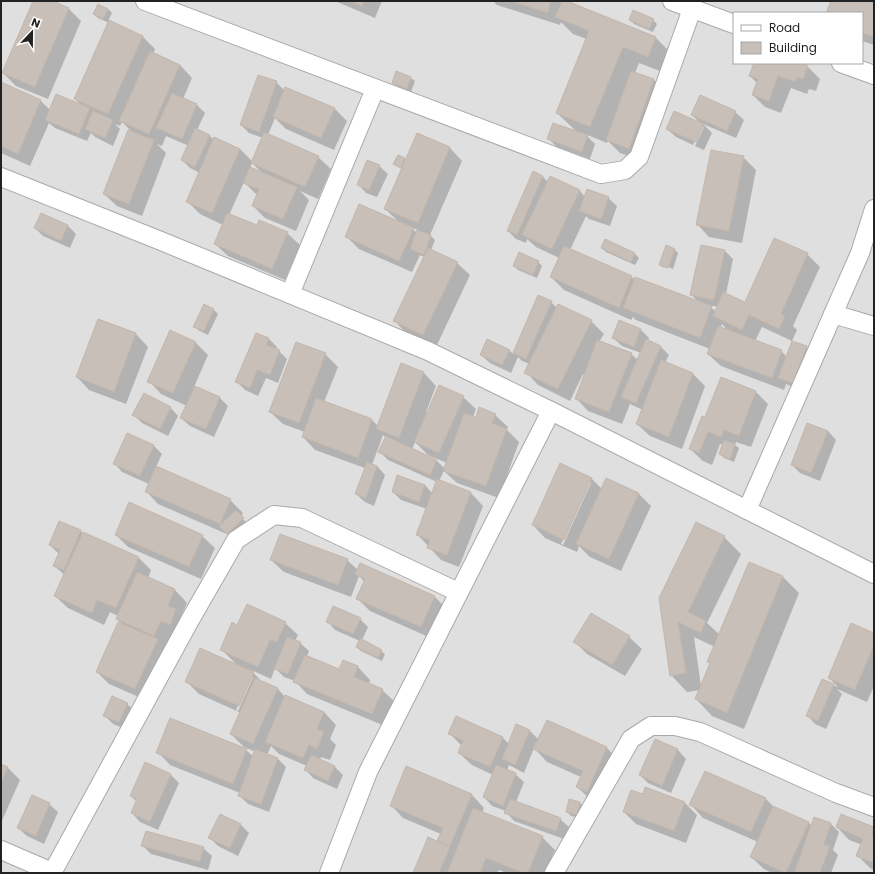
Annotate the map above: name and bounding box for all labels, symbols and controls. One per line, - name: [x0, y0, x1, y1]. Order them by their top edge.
- north arrow: [12, 12, 52, 52]
- legend: [733, 12, 863, 64]
- text: N: [29, 14, 43, 32]
- text: Road: [769, 19, 800, 36]
- text: Building: [769, 39, 817, 56]

